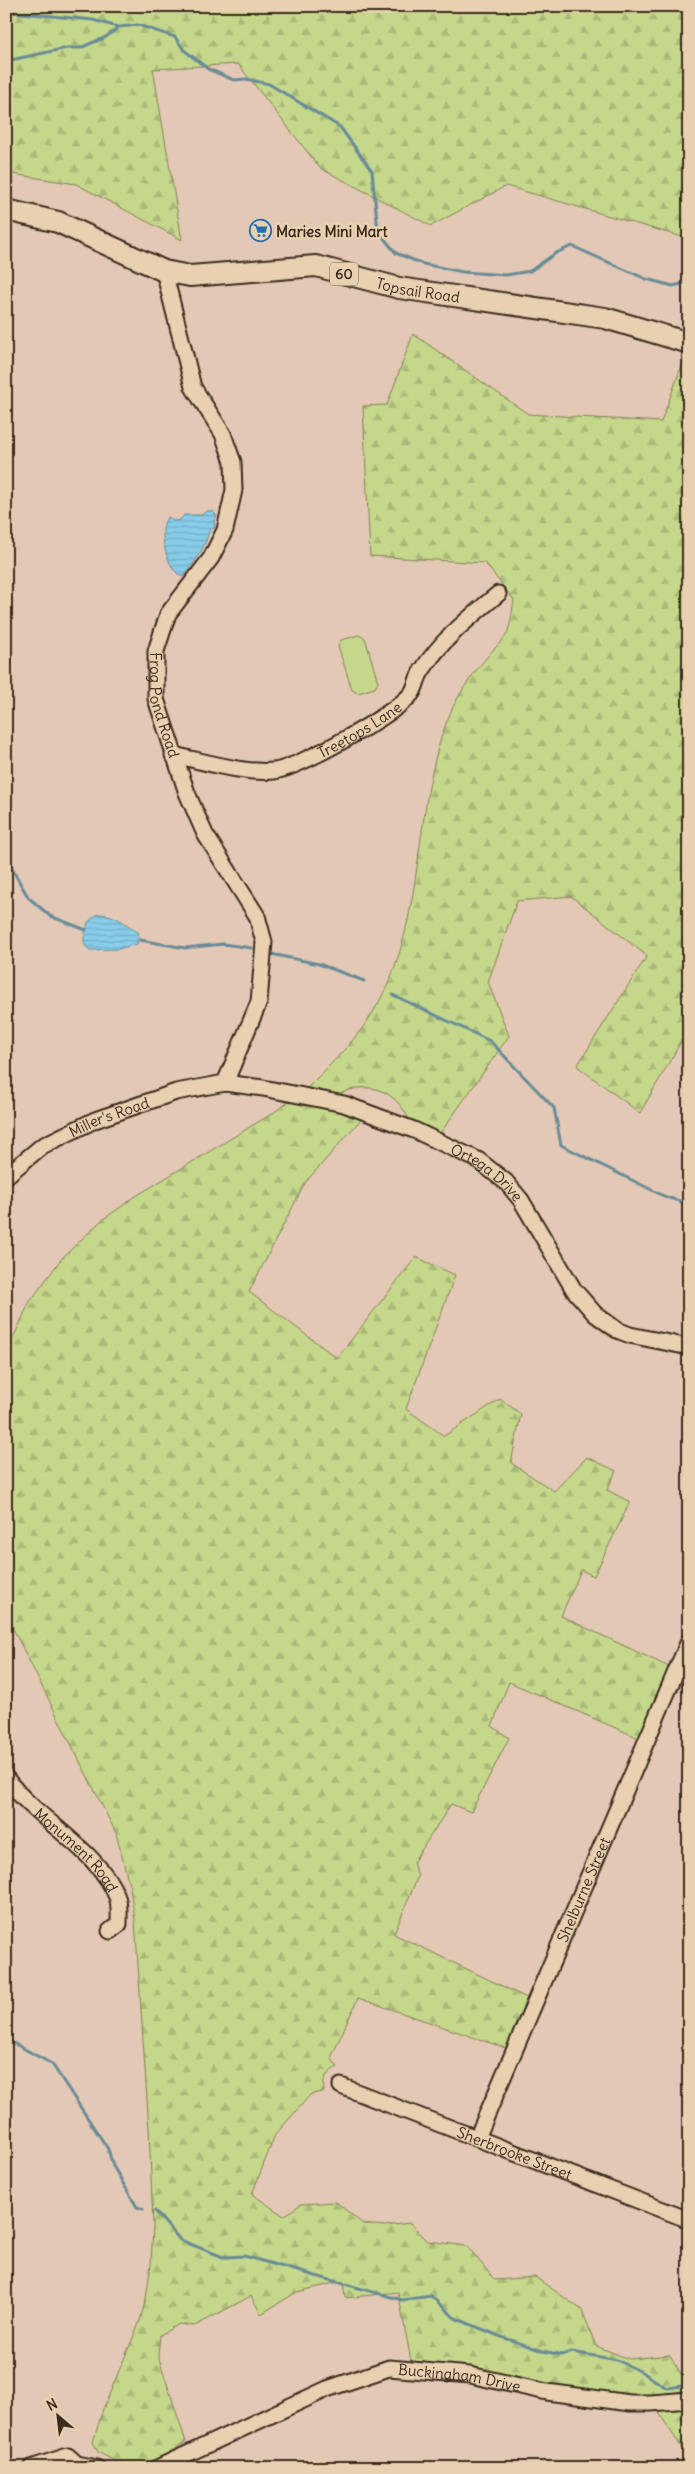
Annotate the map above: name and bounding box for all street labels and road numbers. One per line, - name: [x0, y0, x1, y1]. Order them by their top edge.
- road number: 60: [330, 262, 358, 286]
- street label: Topsail Road: [374, 273, 461, 306]
- street label: Frog Pond Road: [146, 652, 184, 760]
- street label: Treetops Lane: [314, 697, 405, 762]
- street label: Miller's Road: [65, 1092, 152, 1141]
- street label: Ortega Drive: [448, 1139, 527, 1205]
- street label: Monument Road: [31, 1804, 123, 1895]
- street label: Shelburne Street: [552, 1834, 614, 1945]
- street label: Sherbrooke Street: [454, 2122, 575, 2184]
- street label: Buckingham Drive: [397, 2359, 522, 2395]

